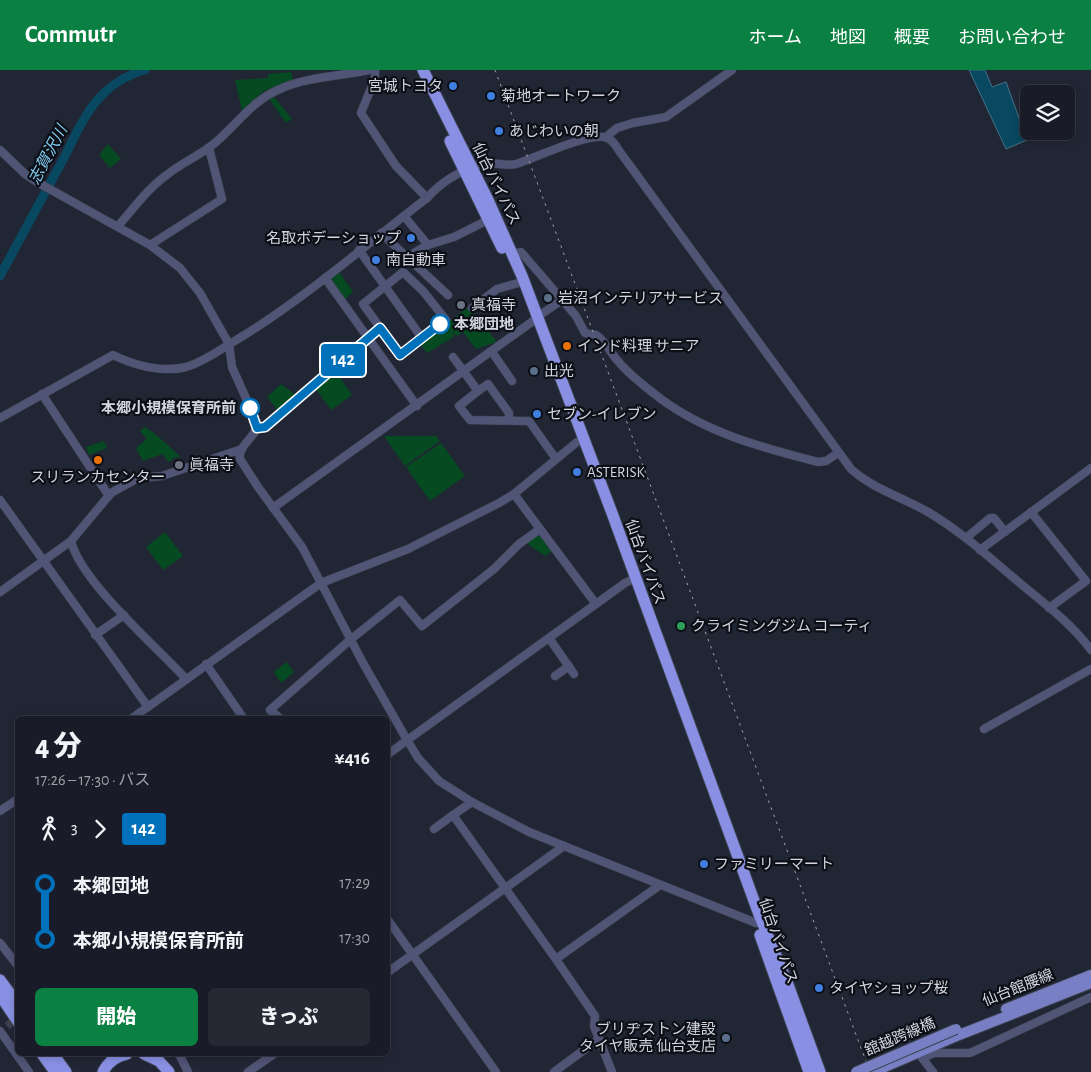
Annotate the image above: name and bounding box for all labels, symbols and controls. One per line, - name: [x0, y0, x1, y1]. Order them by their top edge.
- text: Commutr: [25, 23, 116, 47]
- text: ホーム: [749, 29, 802, 47]
- text: 地図: [830, 29, 866, 47]
- text: 概要: [894, 29, 930, 47]
- text: お問い合わせ: [958, 29, 1066, 47]
- place label: 宮城トヨタ: [368, 78, 443, 94]
- marker: 宮城トヨタ: [447, 80, 459, 92]
- map controls: [1020, 85, 1075, 140]
- button: layers: [1020, 85, 1075, 140]
- place label: 菊地オートワーク: [501, 88, 621, 104]
- marker: 菊地オートワーク: [485, 90, 497, 102]
- water label: 志賀沢川: [25, 121, 71, 187]
- place label: あじわいの朝: [509, 123, 599, 139]
- marker: あじわいの朝: [493, 125, 505, 137]
- street label: 仙台バイパス: [470, 140, 523, 228]
- place label: 名取ボデーショップ: [266, 230, 401, 246]
- marker: 名取ボデーショップ: [405, 232, 417, 244]
- place label: 南自動車: [386, 252, 446, 268]
- marker: 南自動車: [370, 254, 382, 266]
- place label: 岩沼インテリアサービス: [558, 290, 723, 306]
- marker: 岩沼インテリアサービス: [542, 292, 554, 304]
- place label: 真福寺: [471, 297, 516, 313]
- marker: 真福寺: [455, 299, 467, 311]
- marker: 本郷団地: [430, 314, 450, 334]
- place label: 本郷団地: [454, 316, 514, 332]
- place label: インド料理 サニア: [577, 337, 699, 354]
- marker: インド料理 サニア: [561, 340, 573, 352]
- line badge: 142: [314, 344, 372, 376]
- text: 142: [331, 351, 355, 369]
- place label: 出光: [544, 363, 574, 379]
- marker: 出光: [528, 365, 540, 377]
- marker: 本郷小規模保育所前: [240, 398, 260, 418]
- place label: 本郷小規模保育所前: [101, 399, 236, 416]
- place label: セブン-イレブン: [547, 406, 657, 422]
- marker: セブン-イレブン: [531, 408, 543, 420]
- marker: スリランカセンター: [92, 454, 104, 466]
- place label: 眞福寺: [189, 457, 234, 473]
- marker: 眞福寺: [173, 459, 185, 471]
- place label: ASTERISK: [587, 465, 646, 480]
- marker: ASTERISK: [571, 466, 583, 478]
- place label: スリランカセンター: [30, 469, 166, 485]
- street label: 仙台バイパス: [623, 517, 668, 607]
- place label: クライミングジム コーティ: [691, 618, 873, 634]
- marker: クライミングジム コーティ: [675, 620, 687, 632]
- text: 4 分: [35, 733, 81, 761]
- text: ¥416: [334, 749, 370, 768]
- text: 17:26 – 17:30 · バス: [35, 772, 150, 788]
- icon: walk: [35, 815, 63, 843]
- icon: forward: [86, 815, 114, 843]
- text: 3: [71, 820, 78, 836]
- text: 142: [132, 820, 156, 838]
- place label: ファミリーマート: [714, 857, 834, 872]
- marker: ファミリーマート: [698, 858, 710, 870]
- text: 17:29: [339, 875, 370, 891]
- text: 本郷団地: [73, 877, 149, 896]
- street label: 仙台バイパス: [756, 896, 801, 986]
- text: 17:30: [339, 930, 370, 946]
- text: 本郷小規模保育所前: [73, 932, 244, 951]
- street label: 仙台館腰線: [980, 966, 1056, 1009]
- place label: タイヤショップ桜: [829, 980, 949, 996]
- marker: タイヤショップ桜: [813, 982, 825, 994]
- button: 開始: [35, 988, 198, 1046]
- button: きっぷ: [208, 988, 370, 1046]
- street label: 舘越跨線橋: [862, 1015, 937, 1059]
- place label: ブリヂストン建設 タイヤ販売 仙台支店: [579, 1021, 716, 1054]
- marker: ブリヂストン建設 タイヤ販売 仙台支店: [720, 1032, 732, 1044]

